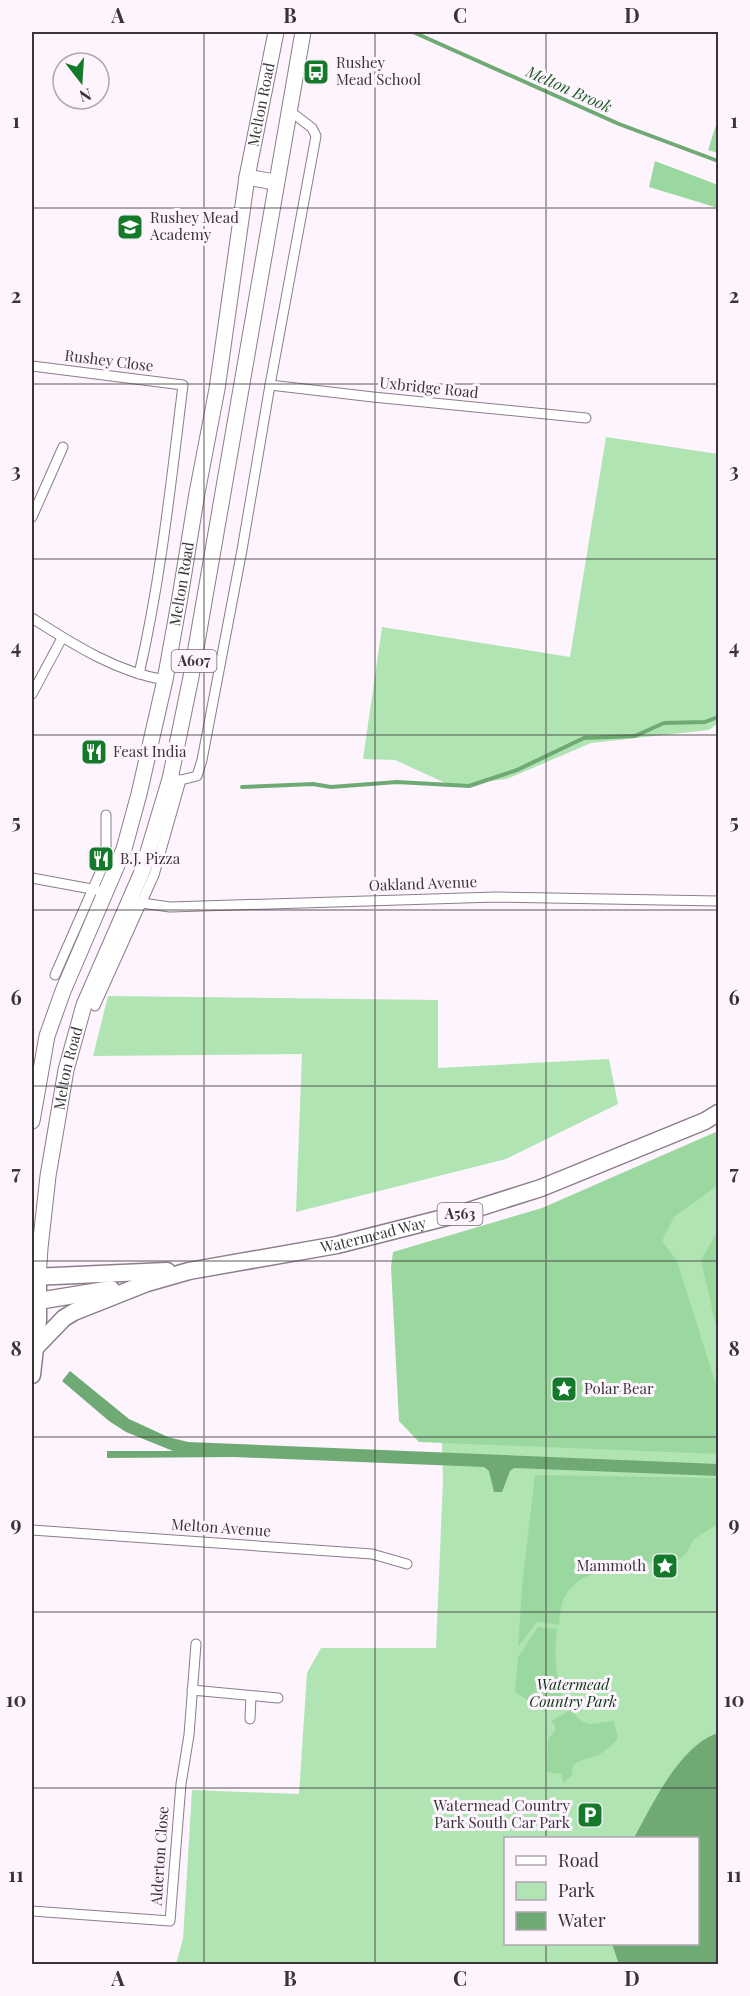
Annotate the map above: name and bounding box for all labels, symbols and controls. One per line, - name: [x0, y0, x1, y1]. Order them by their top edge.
- text: A: [110, 1, 125, 28]
- text: B: [283, 1, 297, 28]
- text: C: [453, 1, 467, 28]
- text: D: [624, 1, 640, 28]
- north arrow: [51, 51, 111, 111]
- place label: Rushey Mead School: [336, 52, 421, 89]
- bus stop icon: Rushey Mead School: [301, 57, 331, 87]
- water label: Melton Brook: [522, 60, 615, 117]
- street label: Melton Road: [242, 61, 279, 148]
- text: N: [77, 84, 94, 108]
- text: 1: [12, 106, 20, 133]
- text: 1: [730, 106, 738, 133]
- place label: Rushey Mead Academy: [149, 207, 239, 244]
- school or university icon: Rushey Mead Academy: [115, 212, 145, 242]
- text: 2: [11, 281, 21, 308]
- text: 2: [729, 281, 739, 308]
- street label: Rushey Close: [64, 345, 155, 375]
- street label: Uxbridge Road: [379, 372, 480, 402]
- text: 3: [11, 456, 21, 483]
- text: 3: [729, 456, 739, 483]
- street label: Melton Road: [164, 540, 198, 628]
- text: 4: [11, 632, 21, 659]
- text: 4: [729, 632, 739, 659]
- road number: A607: [172, 650, 216, 672]
- restaurant icon: Feast India: [79, 737, 109, 767]
- place label: Feast India: [113, 741, 187, 761]
- text: 5: [11, 807, 21, 834]
- text: 5: [729, 807, 739, 834]
- restaurant icon: B.J. Pizza: [86, 844, 116, 874]
- place label: B.J. Pizza: [120, 848, 181, 868]
- street label: Oakland Avenue: [368, 871, 478, 895]
- text: 6: [10, 983, 22, 1010]
- text: 6: [728, 983, 740, 1010]
- street label: Melton Road: [48, 1024, 87, 1112]
- text: 7: [11, 1158, 21, 1185]
- text: 7: [729, 1158, 739, 1185]
- road number: A563: [438, 1203, 482, 1225]
- street label: Watermead Way: [318, 1212, 428, 1257]
- text: 8: [10, 1334, 22, 1361]
- text: 8: [728, 1334, 740, 1361]
- place icon: Polar Bear: [549, 1374, 579, 1404]
- place label: Polar Bear: [584, 1378, 654, 1398]
- text: 9: [10, 1509, 22, 1536]
- text: 9: [728, 1509, 740, 1536]
- street label: Melton Avenue: [171, 1514, 272, 1540]
- place icon: Mammoth: [650, 1551, 680, 1581]
- place label: Mammoth: [577, 1555, 646, 1575]
- park label: Watermead Country Park: [529, 1674, 617, 1711]
- text: 10: [6, 1685, 26, 1712]
- text: 10: [724, 1685, 744, 1712]
- place label: Watermead Country Park South Car Park: [433, 1795, 571, 1832]
- parking icon: Watermead Country Park South Car Park: [575, 1800, 605, 1830]
- street label: Alderton Close: [145, 1805, 172, 1907]
- legend: [504, 1837, 699, 1945]
- text: Road: [558, 1848, 599, 1872]
- text: 11: [8, 1860, 24, 1887]
- text: 11: [726, 1860, 742, 1887]
- text: Park: [558, 1878, 595, 1902]
- text: Water: [557, 1908, 606, 1932]
- text: A: [110, 1964, 125, 1991]
- text: B: [283, 1964, 297, 1991]
- text: C: [453, 1964, 467, 1991]
- text: D: [624, 1964, 640, 1991]

